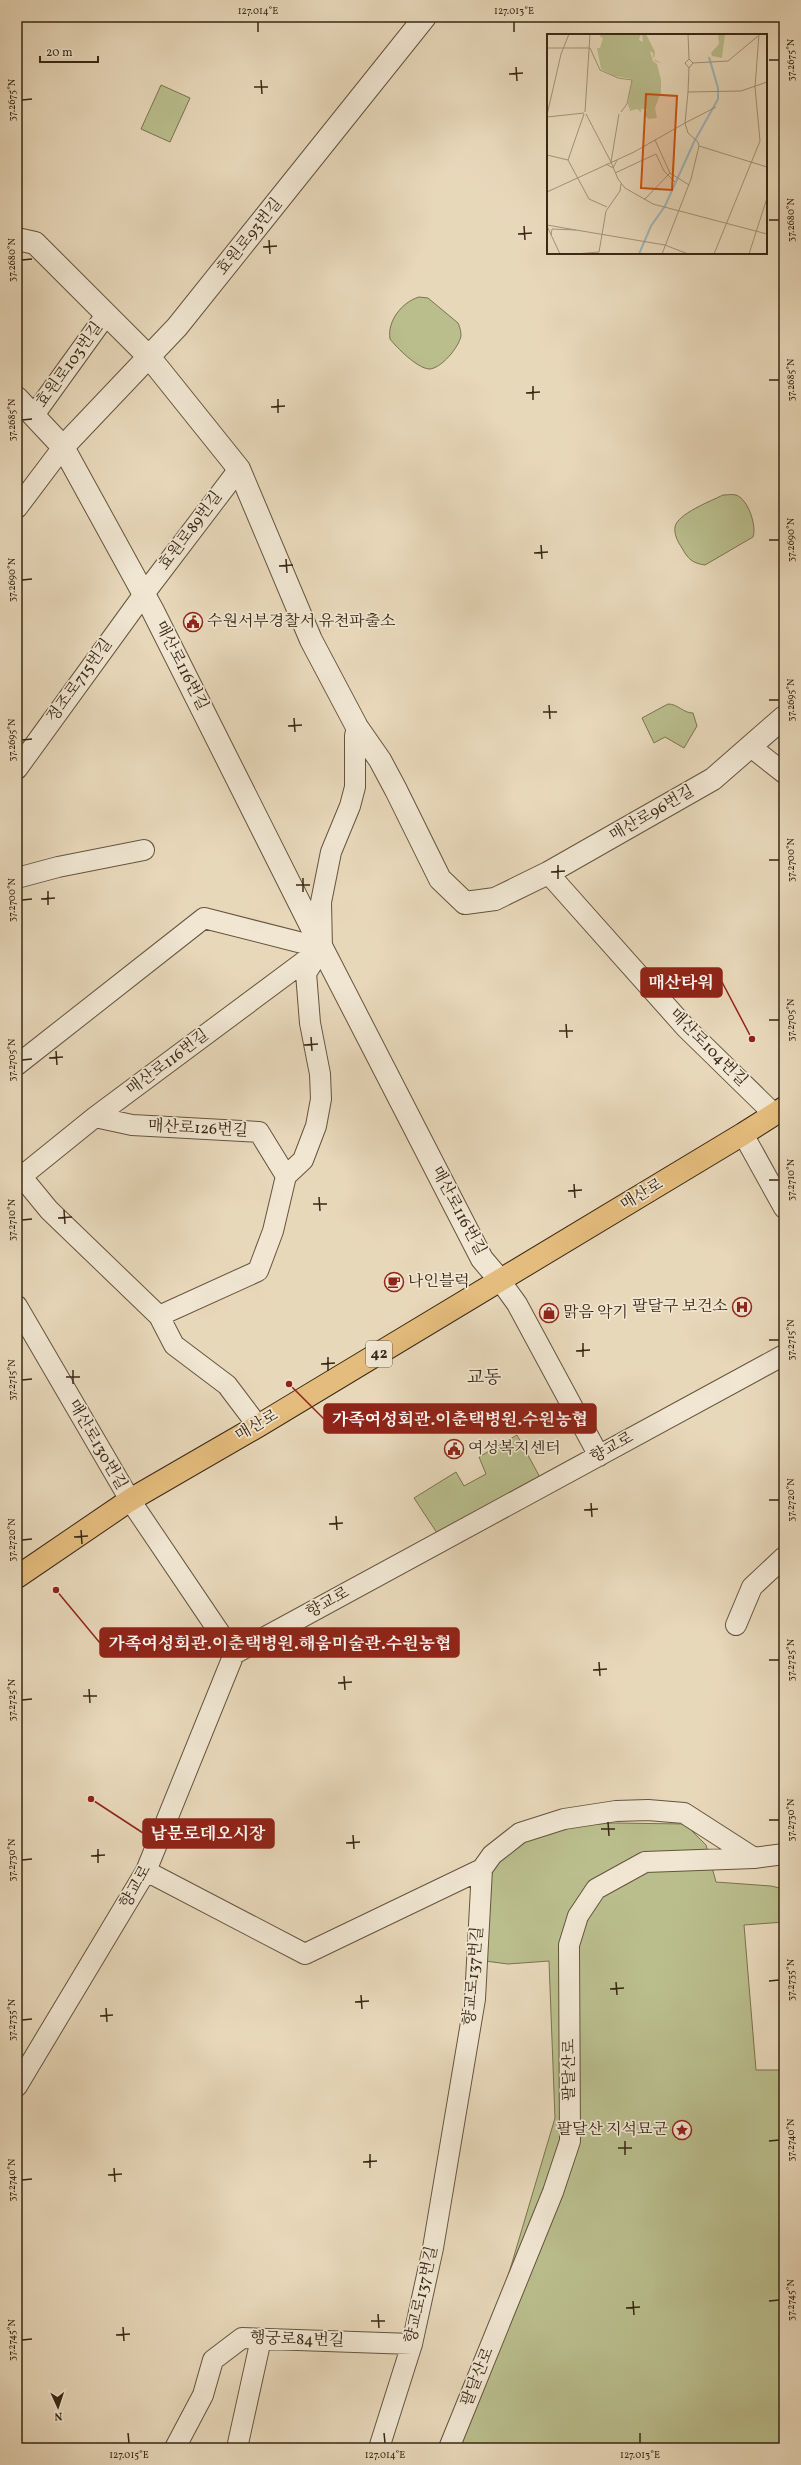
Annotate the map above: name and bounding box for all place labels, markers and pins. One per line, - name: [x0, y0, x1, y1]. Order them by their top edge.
- public building icon: 수원서부경찰서 유천파출소: [182, 611, 204, 633]
- place label: 수원서부경찰서 유천파출소: [207, 611, 396, 633]
- callout: 매산타워: [641, 968, 722, 997]
- cafe icon: 나인블럭: [383, 1271, 405, 1293]
- place label: 나인블럭: [408, 1271, 470, 1293]
- place label: 팔달구 보건소: [632, 1296, 728, 1318]
- hospital icon: 팔달구 보건소: [731, 1296, 753, 1318]
- shop icon: 맑음 악기: [538, 1302, 560, 1324]
- place label: 맑음 악기: [563, 1302, 628, 1324]
- callout: 가족여성회관.이춘택병원.수원농협: [324, 1404, 596, 1433]
- public building icon: 여성복지센터: [443, 1438, 465, 1460]
- place label: 여성복지센터: [468, 1438, 561, 1460]
- callout: 가족여성회관.이춘택병원.해움미술관.수원농협: [100, 1628, 459, 1657]
- callout: 남문로데오시장: [143, 1819, 274, 1848]
- place label: 팔달산 지석묘군: [557, 2119, 669, 2141]
- place icon: 팔달산 지석묘군: [671, 2119, 693, 2141]

